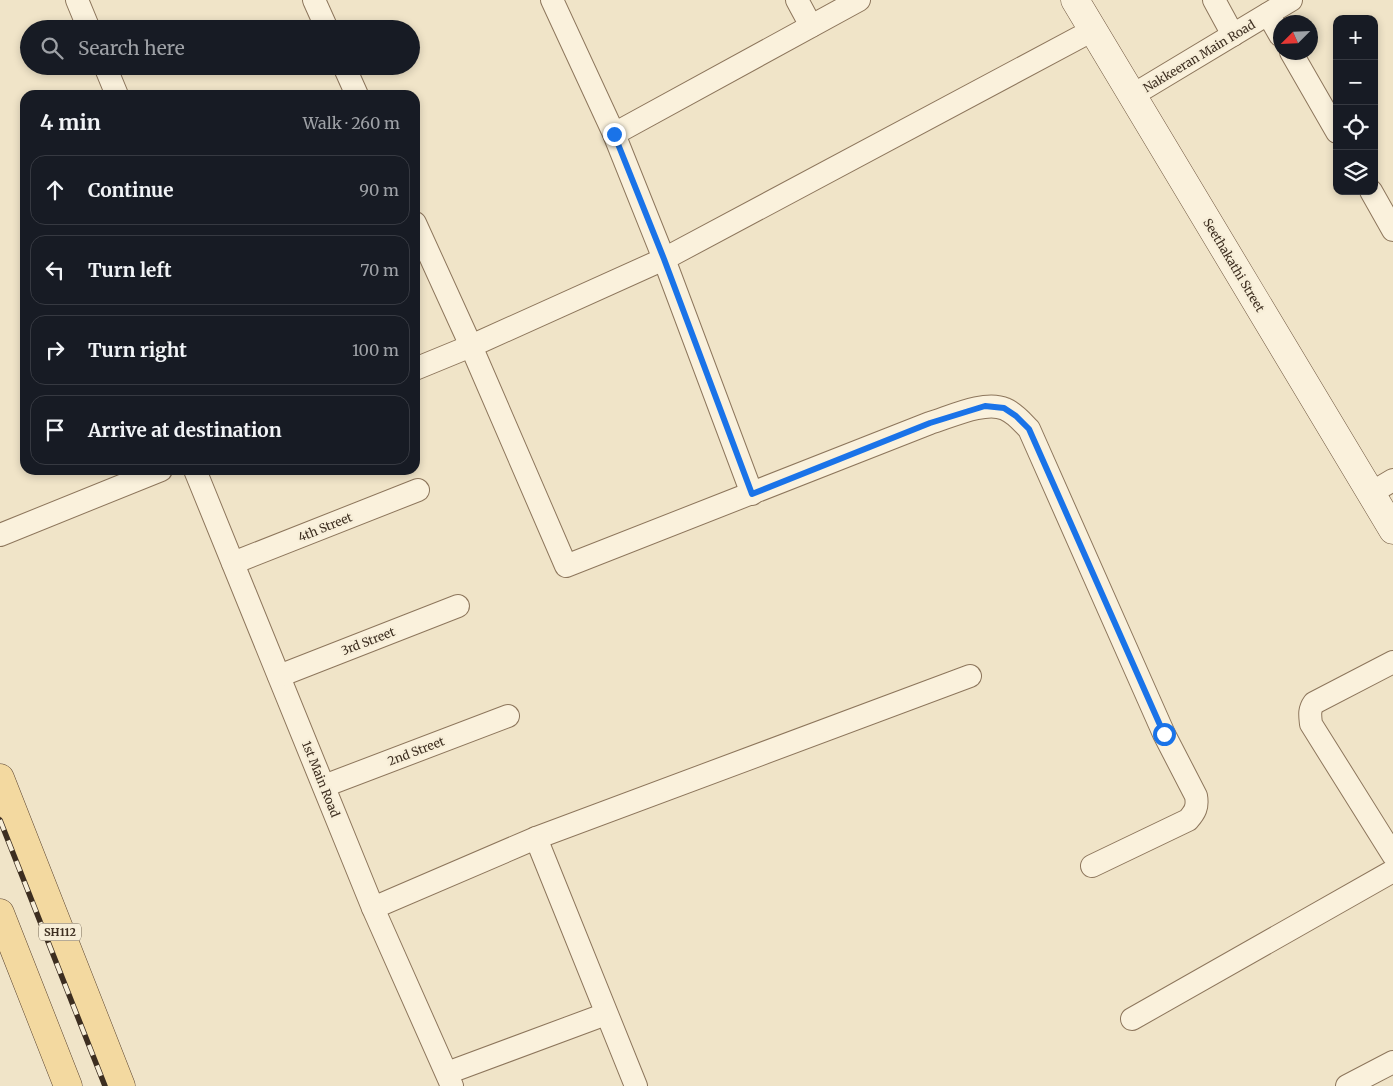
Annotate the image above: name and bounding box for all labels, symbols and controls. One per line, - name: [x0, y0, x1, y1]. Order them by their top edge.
- north arrow: [1273, 15, 1318, 60]
- map controls: [1333, 15, 1378, 195]
- button: +: [1333, 15, 1378, 60]
- street label: Nakkeeran Main Road: [1140, 17, 1258, 95]
- search box: [20, 20, 420, 75]
- icon: search: [38, 34, 66, 62]
- text: Search here: [78, 36, 185, 60]
- button: −: [1333, 60, 1378, 105]
- button: locate: [1333, 105, 1378, 150]
- text: 4 min: [40, 109, 101, 136]
- text: Walk · 260 m: [303, 113, 400, 133]
- route end: [603, 123, 626, 146]
- button: layers: [1333, 150, 1378, 195]
- icon: ahead: [41, 176, 69, 204]
- text: Continue: [88, 178, 174, 202]
- text: 90 m: [359, 180, 399, 200]
- street label: Seethakathi Street: [1200, 215, 1268, 315]
- icon: left: [41, 256, 69, 284]
- text: Turn left: [88, 258, 172, 282]
- text: 70 m: [360, 260, 399, 280]
- icon: right: [41, 336, 69, 364]
- text: Turn right: [88, 338, 187, 362]
- text: 100 m: [352, 340, 399, 360]
- icon: arrive: [41, 416, 69, 444]
- text: Arrive at destination: [88, 418, 282, 442]
- street label: 4th Street: [296, 509, 354, 545]
- street label: 3rd Street: [339, 624, 397, 658]
- route start: [1153, 723, 1176, 746]
- street label: 2nd Street: [386, 733, 447, 769]
- street label: 1st Main Road: [299, 739, 343, 819]
- road number: SH112: [39, 924, 81, 940]

